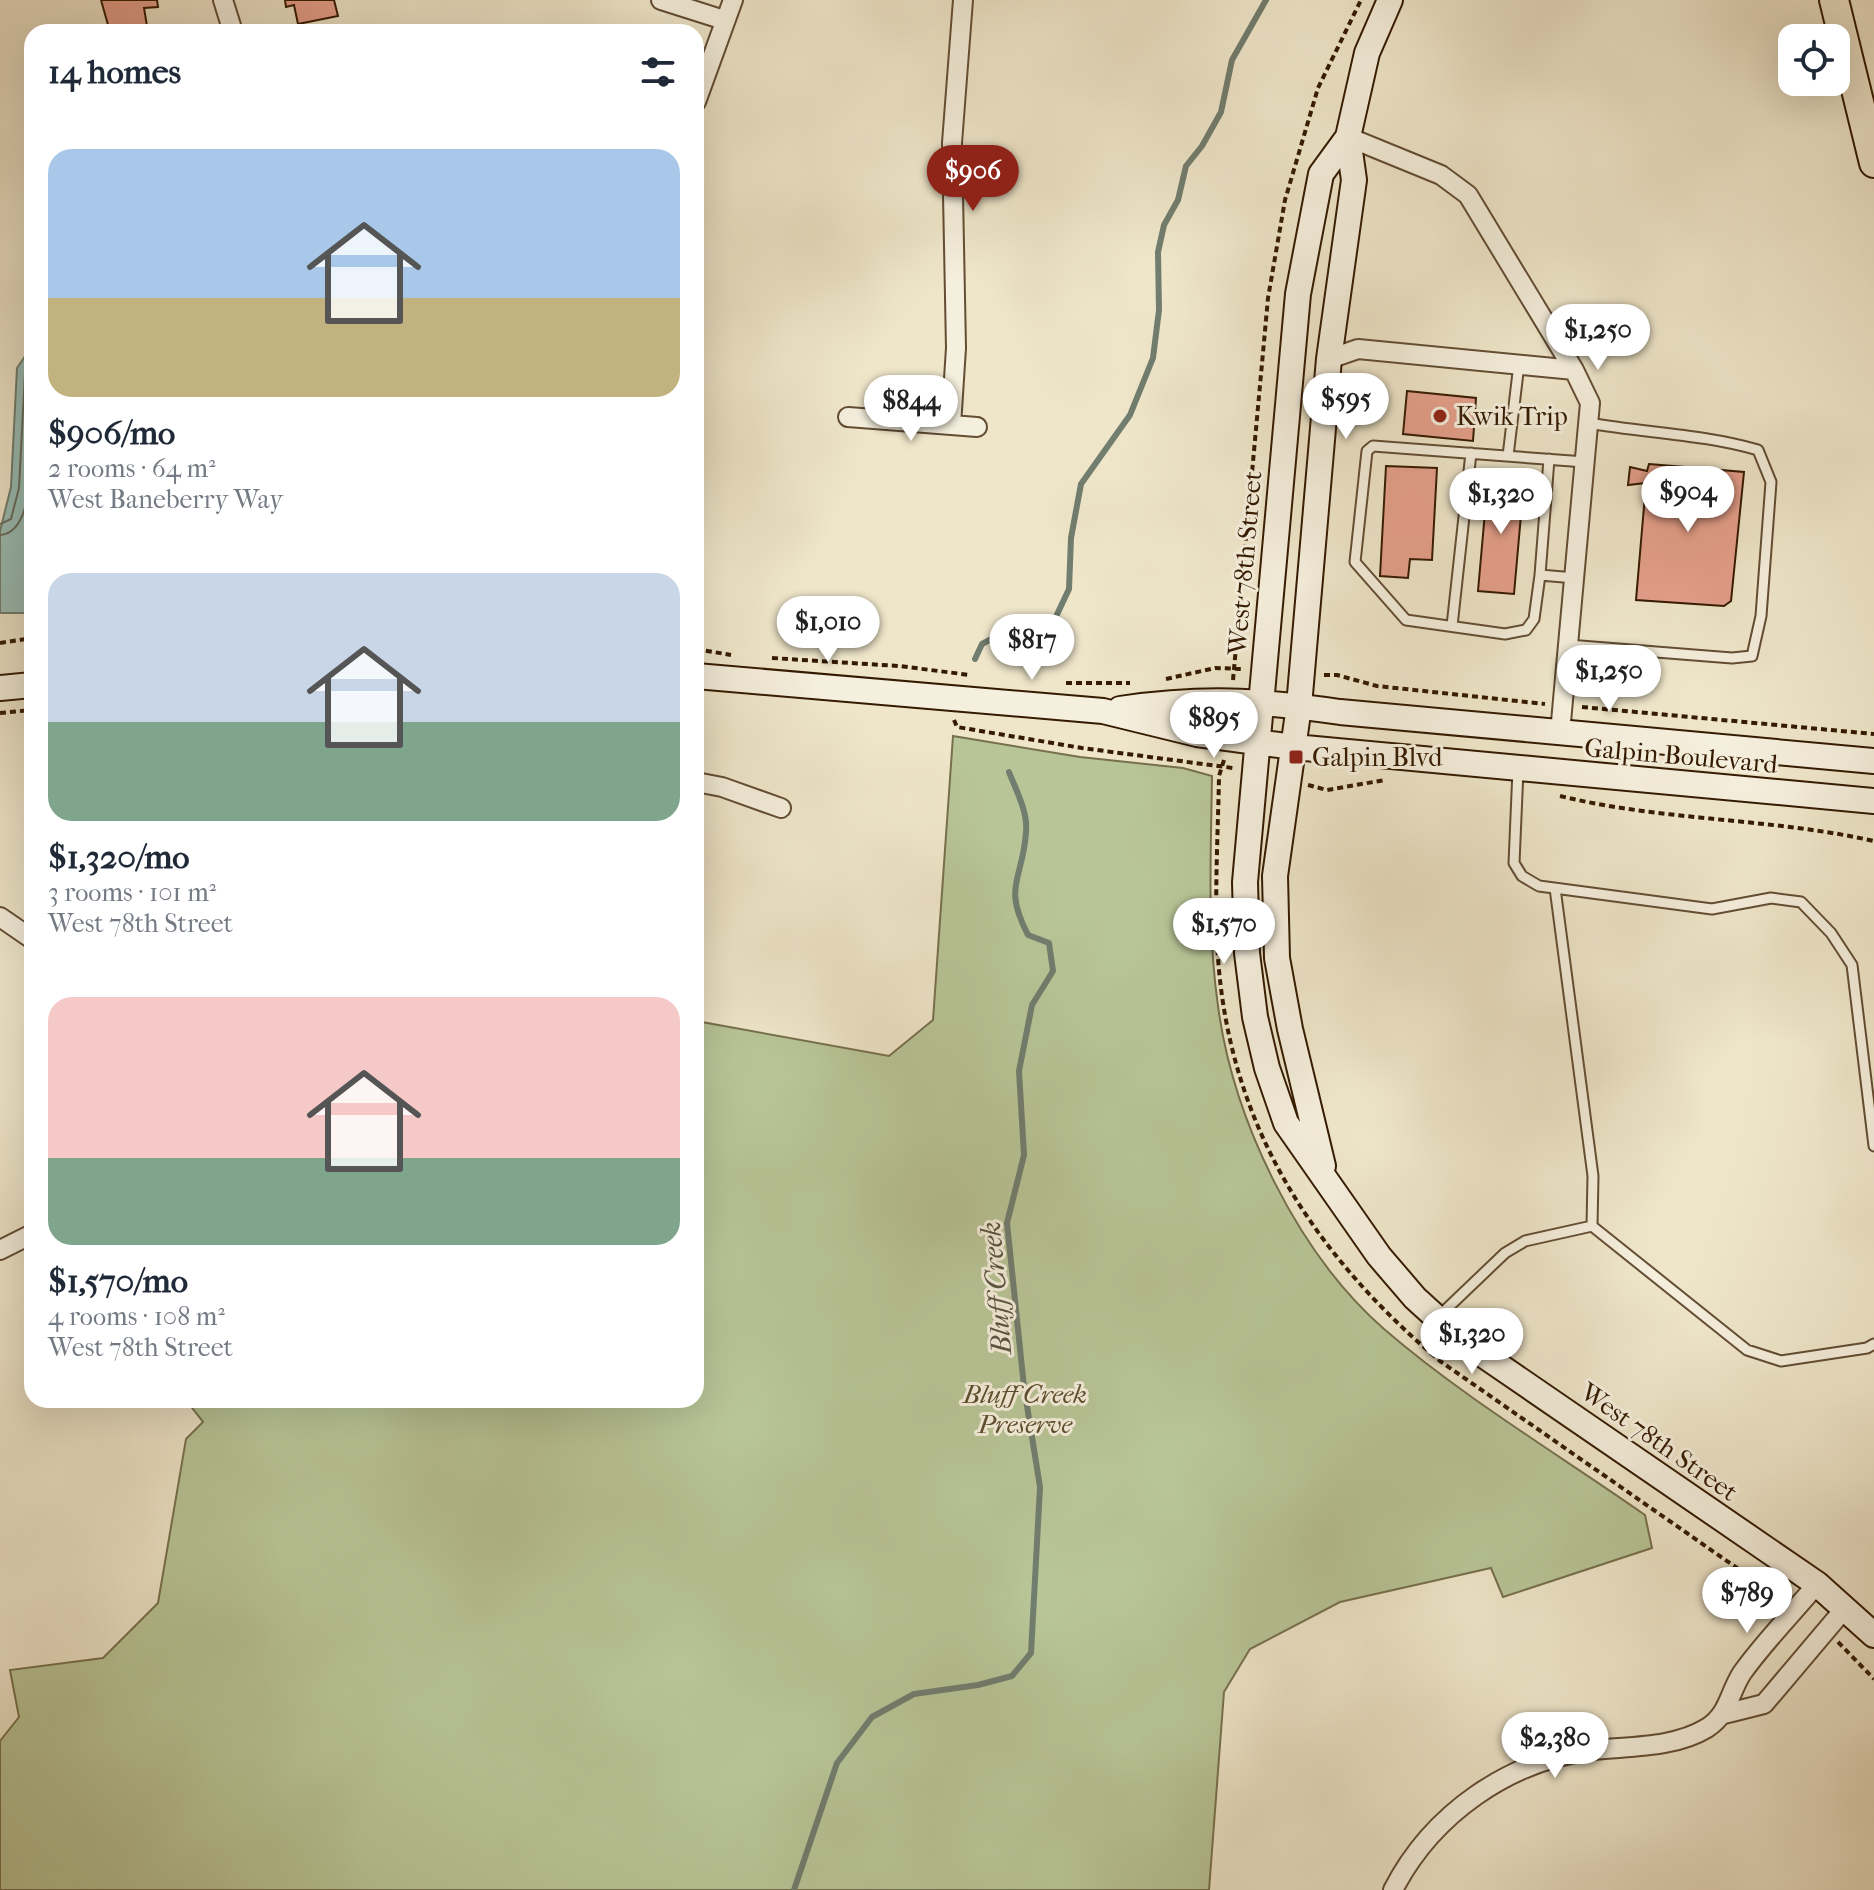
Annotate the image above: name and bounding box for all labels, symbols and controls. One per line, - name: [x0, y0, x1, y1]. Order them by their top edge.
- map controls: [1778, 24, 1850, 96]
- button: locate: [1778, 24, 1850, 96]
- icon: filters: [636, 50, 680, 94]
- text: 14 homes: [48, 52, 181, 92]
- pin: $906: [926, 145, 1020, 213]
- text: $906: [945, 155, 1001, 186]
- icon: home: [292, 201, 436, 345]
- pin: $1,250: [1533, 304, 1663, 372]
- text: $1,250: [1564, 314, 1632, 345]
- pin: $595: [1299, 373, 1393, 441]
- pin: $844: [864, 375, 958, 443]
- text: $595: [1321, 383, 1371, 414]
- text: $844: [882, 385, 940, 416]
- place label: Kwik Trip: [1456, 401, 1568, 432]
- marker: Kwik Trip: [1431, 407, 1449, 425]
- text: $906/mo: [48, 413, 175, 453]
- text: 2 rooms · 64 m²: [48, 453, 216, 484]
- pin: $904: [1641, 466, 1735, 534]
- pin: $1,320: [1436, 468, 1566, 536]
- street label: West 78th Street: [1221, 469, 1269, 657]
- text: $904: [1659, 476, 1717, 507]
- text: $1,320: [1467, 478, 1535, 509]
- text: West Baneberry Way: [48, 484, 283, 515]
- pin: $1,010: [763, 596, 893, 664]
- text: $1,010: [795, 606, 861, 637]
- pin: $817: [985, 614, 1079, 682]
- text: $817: [1007, 624, 1057, 655]
- icon: home: [292, 625, 436, 769]
- pin: $1,250: [1544, 645, 1674, 713]
- text: $1,250: [1575, 655, 1643, 686]
- pin: $895: [1167, 692, 1261, 760]
- text: $895: [1188, 702, 1240, 733]
- street label: Galpin Boulevard: [1583, 732, 1780, 780]
- place label: Galpin Blvd: [1312, 742, 1443, 773]
- marker: Galpin Blvd: [1287, 748, 1305, 766]
- text: $1,320/mo: [48, 837, 190, 877]
- text: 3 rooms · 101 m²: [48, 877, 216, 908]
- pin: $1,570: [1159, 898, 1289, 966]
- text: West 78th Street: [48, 908, 233, 939]
- text: $1,570: [1191, 908, 1257, 939]
- icon: home: [292, 1049, 436, 1193]
- water label: Bluff Creek: [974, 1220, 1018, 1358]
- text: $1,570/mo: [48, 1261, 188, 1301]
- text: 4 rooms · 108 m²: [48, 1301, 225, 1332]
- pin: $1,320: [1407, 1308, 1537, 1376]
- text: $1,320: [1438, 1318, 1506, 1349]
- text: West 78th Street: [48, 1332, 233, 1363]
- street label: West 78th Street: [1574, 1376, 1744, 1508]
- park label: Bluff Creek Preserve: [961, 1379, 1087, 1440]
- pin: $789: [1700, 1567, 1794, 1635]
- text: $789: [1720, 1577, 1774, 1608]
- pin: $2,380: [1490, 1712, 1620, 1780]
- text: $2,380: [1520, 1722, 1591, 1753]

